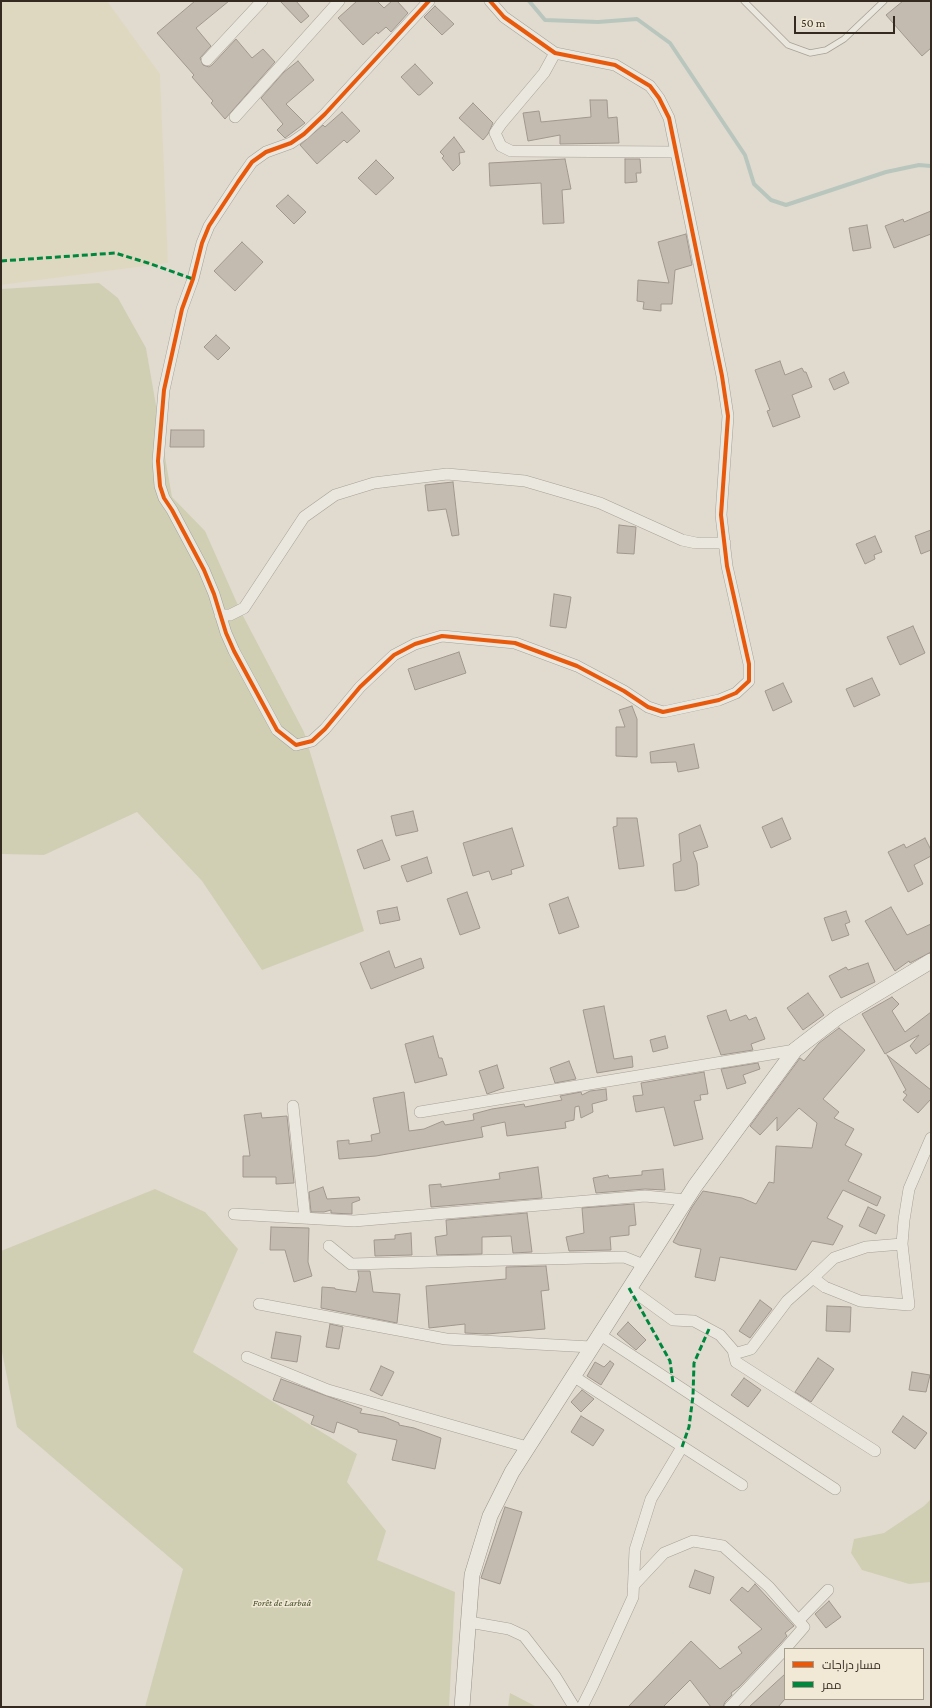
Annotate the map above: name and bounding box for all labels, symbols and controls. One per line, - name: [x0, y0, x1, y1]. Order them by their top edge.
- scale bar: [796, 8, 897, 34]
- text: 50 m: [801, 16, 825, 30]
- park label: Forêt de Larbaâ: [253, 1597, 311, 1609]
- legend: [784, 1648, 924, 1700]
- text: مسار دراجات: [822, 1658, 881, 1672]
- text: ممر: [822, 1678, 841, 1692]

